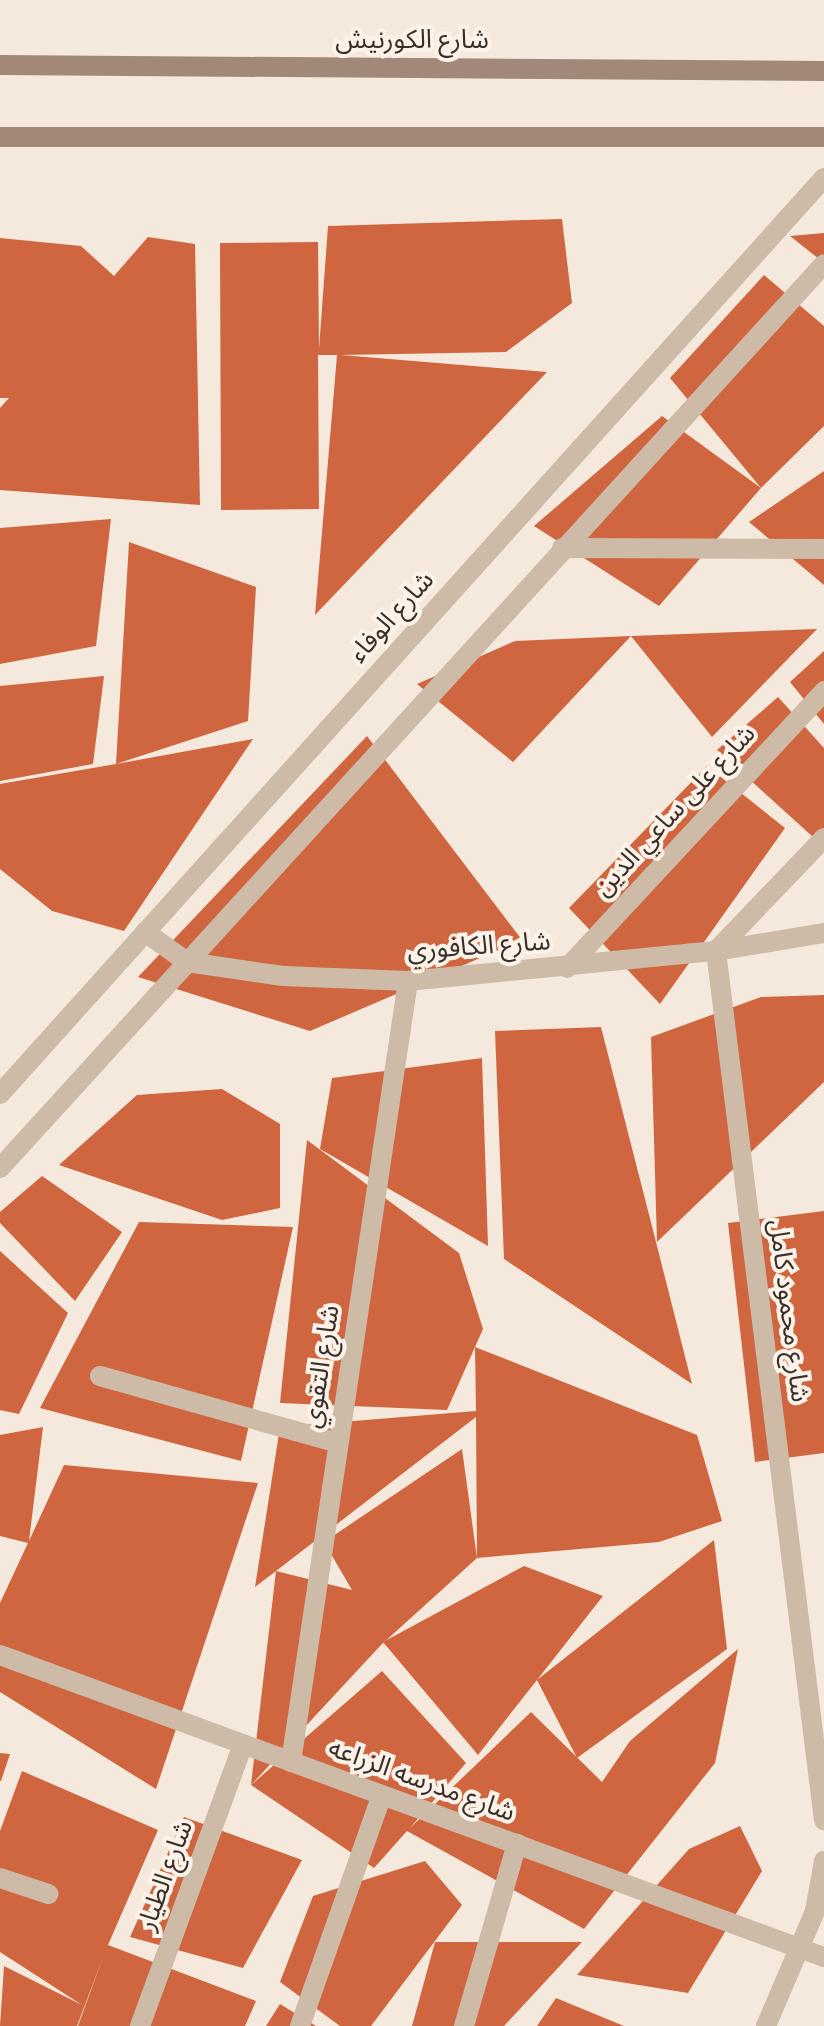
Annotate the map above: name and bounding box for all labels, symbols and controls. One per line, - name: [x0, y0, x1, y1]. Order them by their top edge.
- street label: شارع الكورنيش: [335, 26, 489, 58]
- street label: شارع الوفاء: [344, 566, 442, 670]
- street label: شارع على ساعي الدين: [589, 720, 763, 904]
- street label: شارع الكافوري: [406, 927, 552, 969]
- street label: شارع محمود كامل: [760, 1218, 814, 1404]
- street label: شارع التقوي: [298, 1303, 348, 1431]
- street label: شارع مدرسه الزراعه: [323, 1734, 519, 1830]
- street label: شارع الطيار: [133, 1817, 201, 1935]

